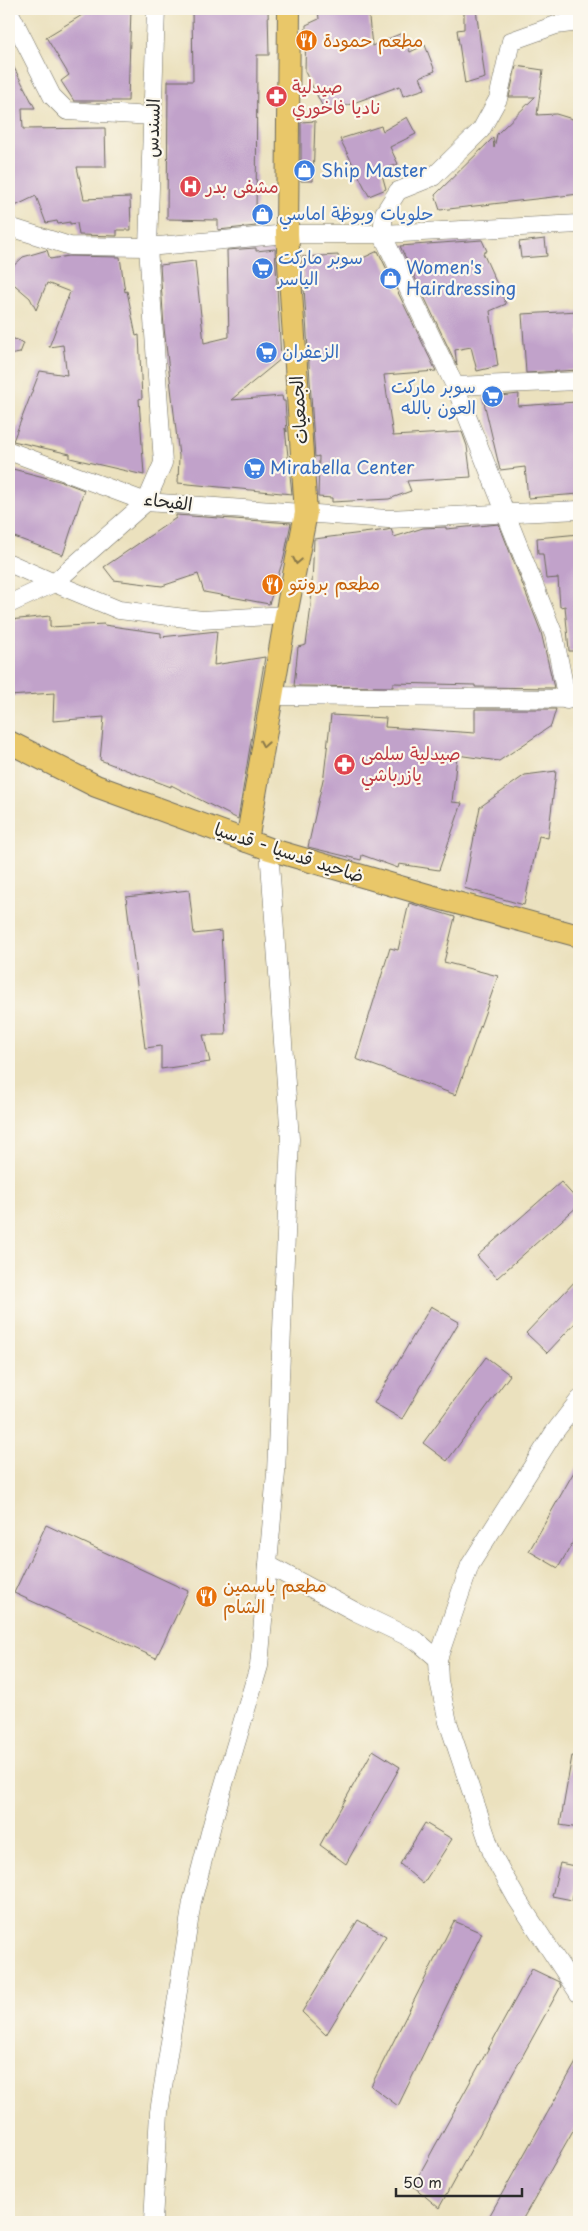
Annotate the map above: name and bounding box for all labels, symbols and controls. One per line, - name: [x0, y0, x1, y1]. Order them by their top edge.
- place label: مطعم حمودة: [323, 26, 423, 55]
- restaurant icon: مطعم حمودة: [295, 29, 319, 53]
- place label: صيدلية ناديا فاخوري: [292, 72, 380, 121]
- pharmacy icon: صيدلية ناديا فاخوري: [264, 85, 288, 109]
- street label: السندس: [137, 98, 166, 158]
- place label: Ship Master: [321, 156, 428, 183]
- shop icon: Ship Master: [293, 159, 317, 183]
- place label: مشفى بدر: [204, 172, 279, 199]
- hospital icon: مشفى بدر: [178, 175, 202, 199]
- place label: حلويات وبوظة اماسي: [279, 199, 433, 230]
- shop icon: حلويات وبوظة اماسي: [251, 202, 275, 226]
- place label: سوبر ماركت الياسر: [276, 243, 363, 291]
- place label: Women's Hairdressing: [406, 253, 516, 301]
- supermarket icon: سوبر ماركت الياسر: [250, 256, 274, 280]
- shop icon: Women's Hairdressing: [378, 266, 402, 290]
- place label: الزعفران: [282, 337, 339, 364]
- supermarket icon: الزعفران: [254, 340, 278, 364]
- place label: سوبر ماركت العون بالله: [391, 372, 476, 420]
- street label: الجمعيات: [282, 375, 313, 445]
- supermarket icon: سوبر ماركت العون بالله: [480, 385, 504, 409]
- place label: Mirabella Center: [270, 453, 415, 480]
- supermarket icon: Mirabella Center: [242, 456, 266, 480]
- street label: الفيحاء: [142, 484, 194, 517]
- one-way arrow: [292, 556, 302, 565]
- place label: مطعم برونتو: [288, 569, 380, 598]
- restaurant icon: مطعم برونتو: [261, 572, 285, 596]
- one-way arrow: [259, 739, 269, 748]
- place label: صيدلية سلمى يازرباشي: [361, 739, 461, 791]
- pharmacy icon: صيدلية سلمى يازرباشي: [333, 752, 357, 776]
- street label: ضاحيد قدسيا - قدسيا: [211, 815, 368, 889]
- place label: مطعم ياسمين الشام: [223, 1571, 327, 1621]
- restaurant icon: مطعم ياسمين الشام: [195, 1584, 219, 1608]
- scale bar: [396, 2166, 522, 2198]
- text: 50 m: [403, 2170, 442, 2193]

